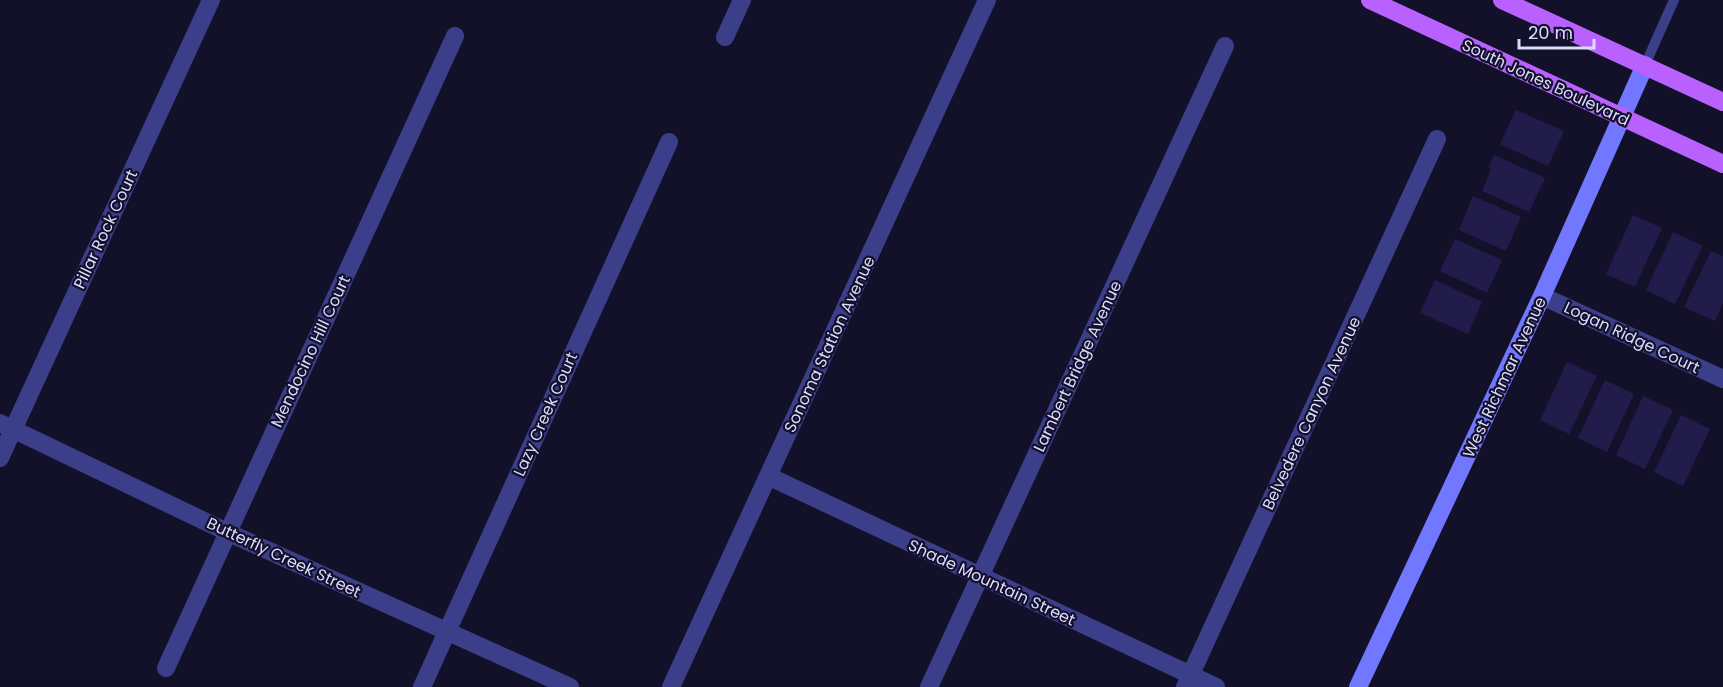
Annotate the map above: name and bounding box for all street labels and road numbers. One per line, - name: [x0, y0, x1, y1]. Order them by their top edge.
- street label: South Jones Boulevard: [1458, 33, 1633, 131]
- street label: Pillar Rock Court: [68, 166, 143, 293]
- street label: Sonoma Station Avenue: [778, 252, 881, 436]
- street label: Mendocino Hill Court: [265, 271, 356, 431]
- street label: Lambert Bridge Avenue: [1028, 277, 1127, 456]
- street label: West Richmar Avenue: [1457, 293, 1552, 461]
- street label: Logan Ridge Court: [1560, 296, 1704, 379]
- street label: Belvedere Canyon Avenue: [1257, 313, 1366, 514]
- street label: Lazy Creek Court: [508, 348, 583, 480]
- street label: Butterfly Creek Street: [203, 512, 365, 603]
- street label: Shade Mountain Street: [905, 534, 1079, 631]

